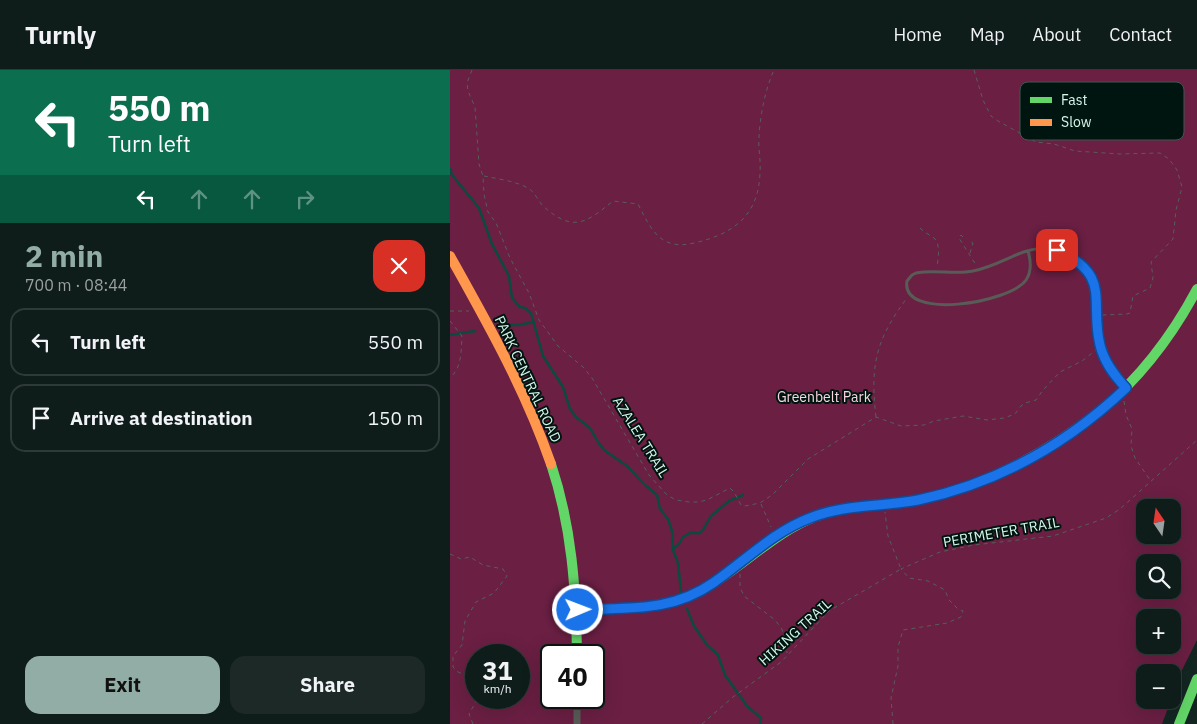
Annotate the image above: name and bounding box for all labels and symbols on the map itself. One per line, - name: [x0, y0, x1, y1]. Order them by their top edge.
- legend: [1020, 82, 1184, 140]
- text: Fast: [1061, 91, 1087, 109]
- text: Slow: [1061, 113, 1092, 131]
- pin: [1036, 229, 1078, 271]
- street label: PARK CENTRAL ROAD: [491, 313, 565, 445]
- park label: Greenbelt Park: [777, 388, 872, 406]
- street label: AZALEA TRAIL: [609, 393, 673, 481]
- north arrow: [1136, 499, 1181, 544]
- street label: PERIMETER TRAIL: [941, 513, 1061, 551]
- position arrow: [551, 583, 603, 635]
- street label: HIKING TRAIL: [755, 595, 835, 669]
- speed limit sign: 40: [540, 644, 605, 709]

